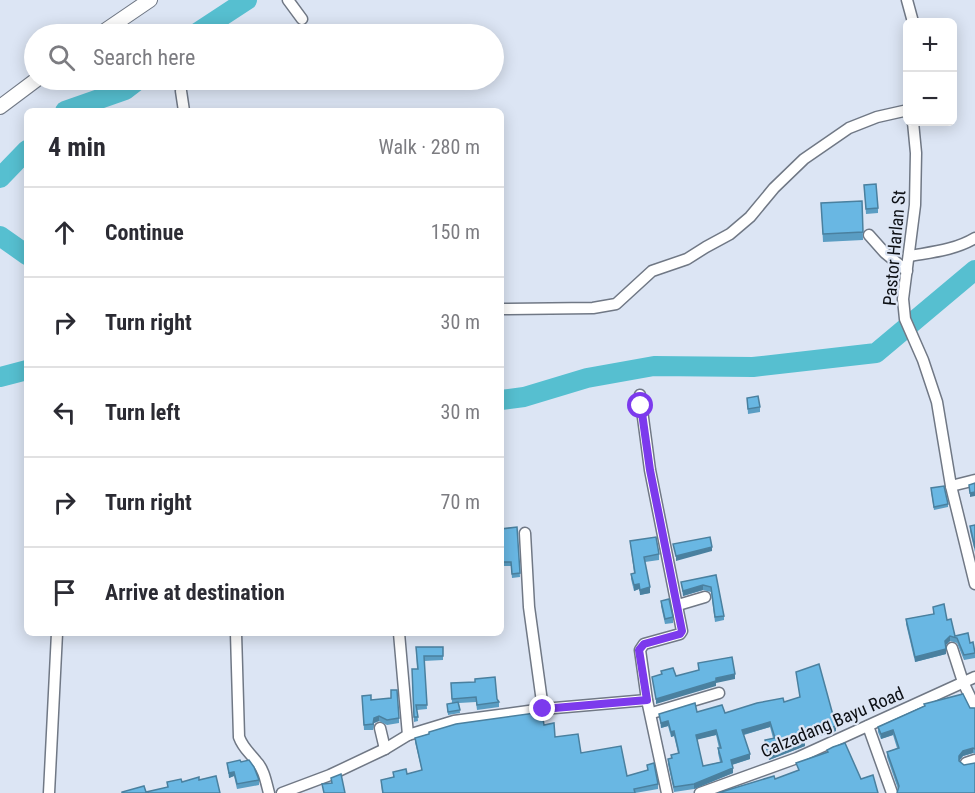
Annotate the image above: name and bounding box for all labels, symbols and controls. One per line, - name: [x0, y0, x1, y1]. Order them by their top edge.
- map controls: [903, 18, 957, 126]
- button: +: [903, 18, 957, 72]
- search box: [24, 24, 504, 90]
- icon: search: [45, 41, 78, 74]
- text: Search here: [93, 45, 195, 70]
- button: −: [903, 72, 957, 126]
- text: 4 min: [48, 132, 106, 162]
- text: Walk · 280 m: [379, 135, 480, 159]
- street label: Pastor Harlan St: [878, 189, 910, 307]
- icon: ahead: [48, 216, 81, 249]
- text: Continue: [105, 220, 184, 245]
- text: 150 m: [431, 220, 480, 244]
- icon: right: [48, 306, 81, 339]
- text: Turn right: [105, 310, 192, 335]
- text: 30 m: [441, 310, 480, 334]
- route start: [627, 392, 653, 418]
- icon: left: [48, 396, 81, 429]
- text: Turn left: [105, 400, 180, 425]
- text: 30 m: [441, 400, 480, 424]
- icon: right: [48, 486, 81, 519]
- text: Turn right: [105, 490, 192, 515]
- text: 70 m: [441, 490, 480, 514]
- icon: arrive: [48, 576, 81, 609]
- text: Arrive at destination: [105, 580, 285, 605]
- street label: Calzadang Bayu Road: [757, 682, 907, 762]
- route end: [529, 695, 555, 721]

